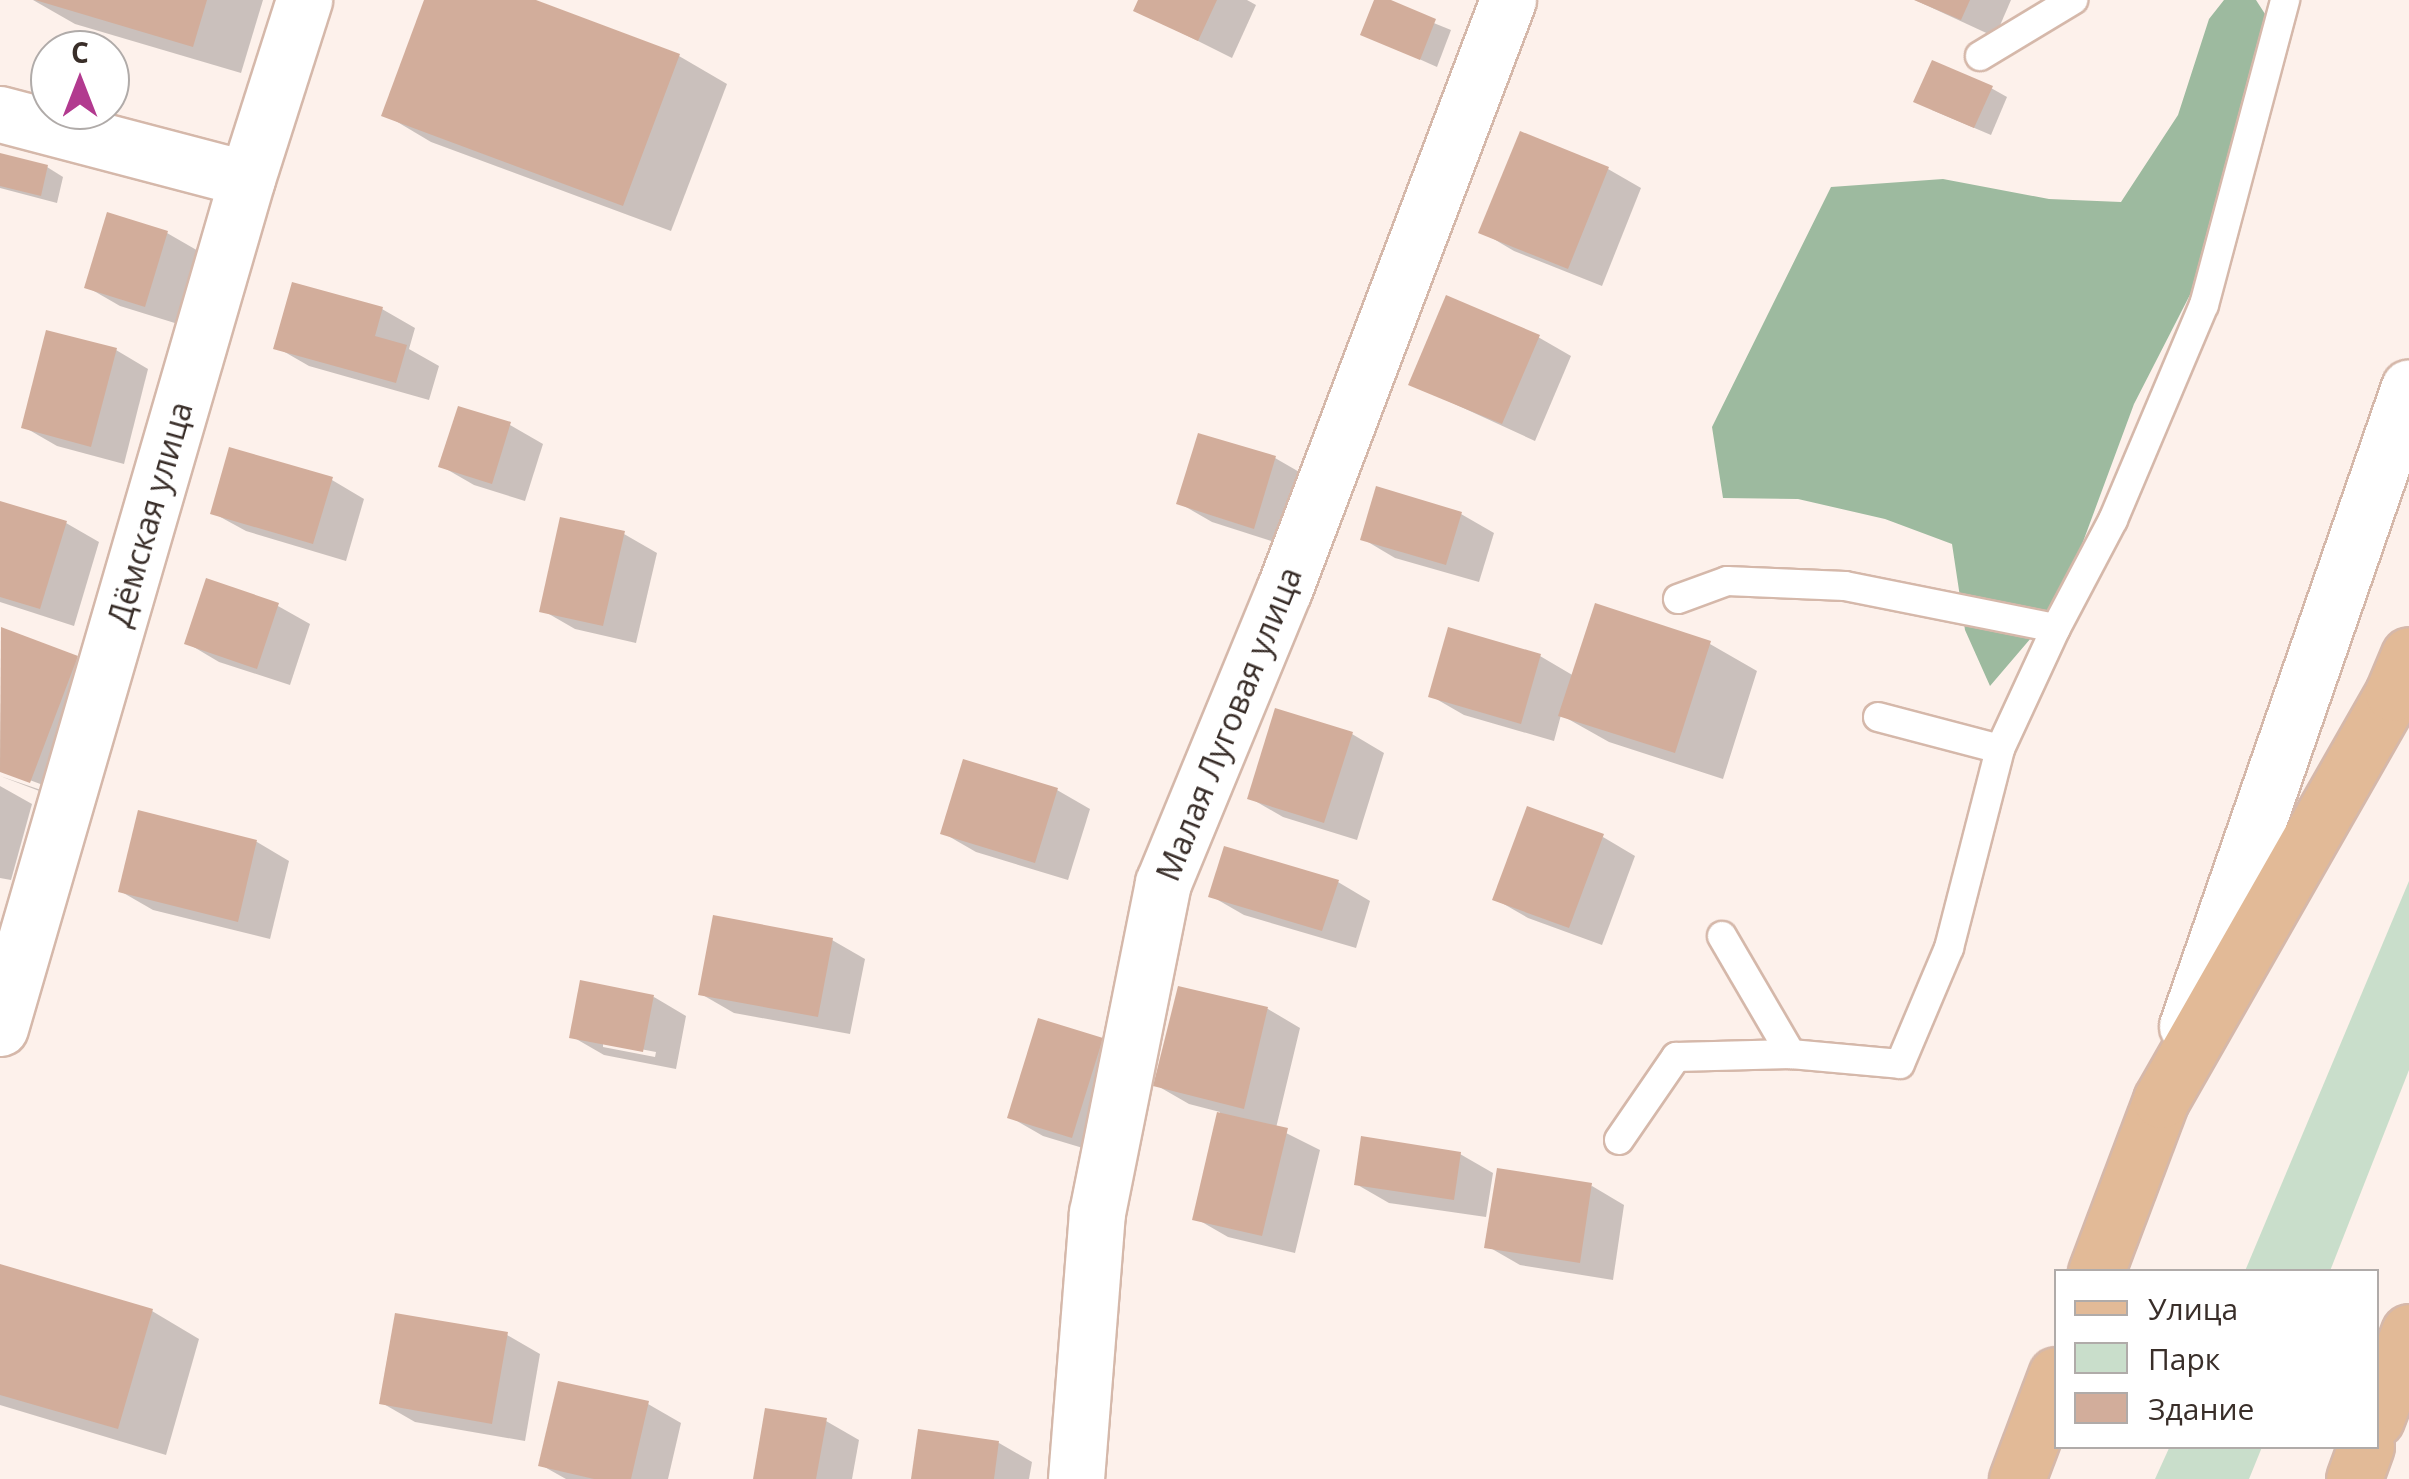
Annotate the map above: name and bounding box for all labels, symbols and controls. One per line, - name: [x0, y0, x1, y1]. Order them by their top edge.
- north arrow: [30, 30, 130, 130]
- text: С: [71, 33, 89, 71]
- street label: Дёмская улица: [100, 397, 200, 631]
- street label: Малая Луговая улица: [1148, 562, 1310, 886]
- legend: [2054, 1269, 2379, 1449]
- text: Улица: [2148, 1288, 2238, 1329]
- text: Парк: [2148, 1338, 2220, 1379]
- text: Здание: [2148, 1388, 2254, 1429]

